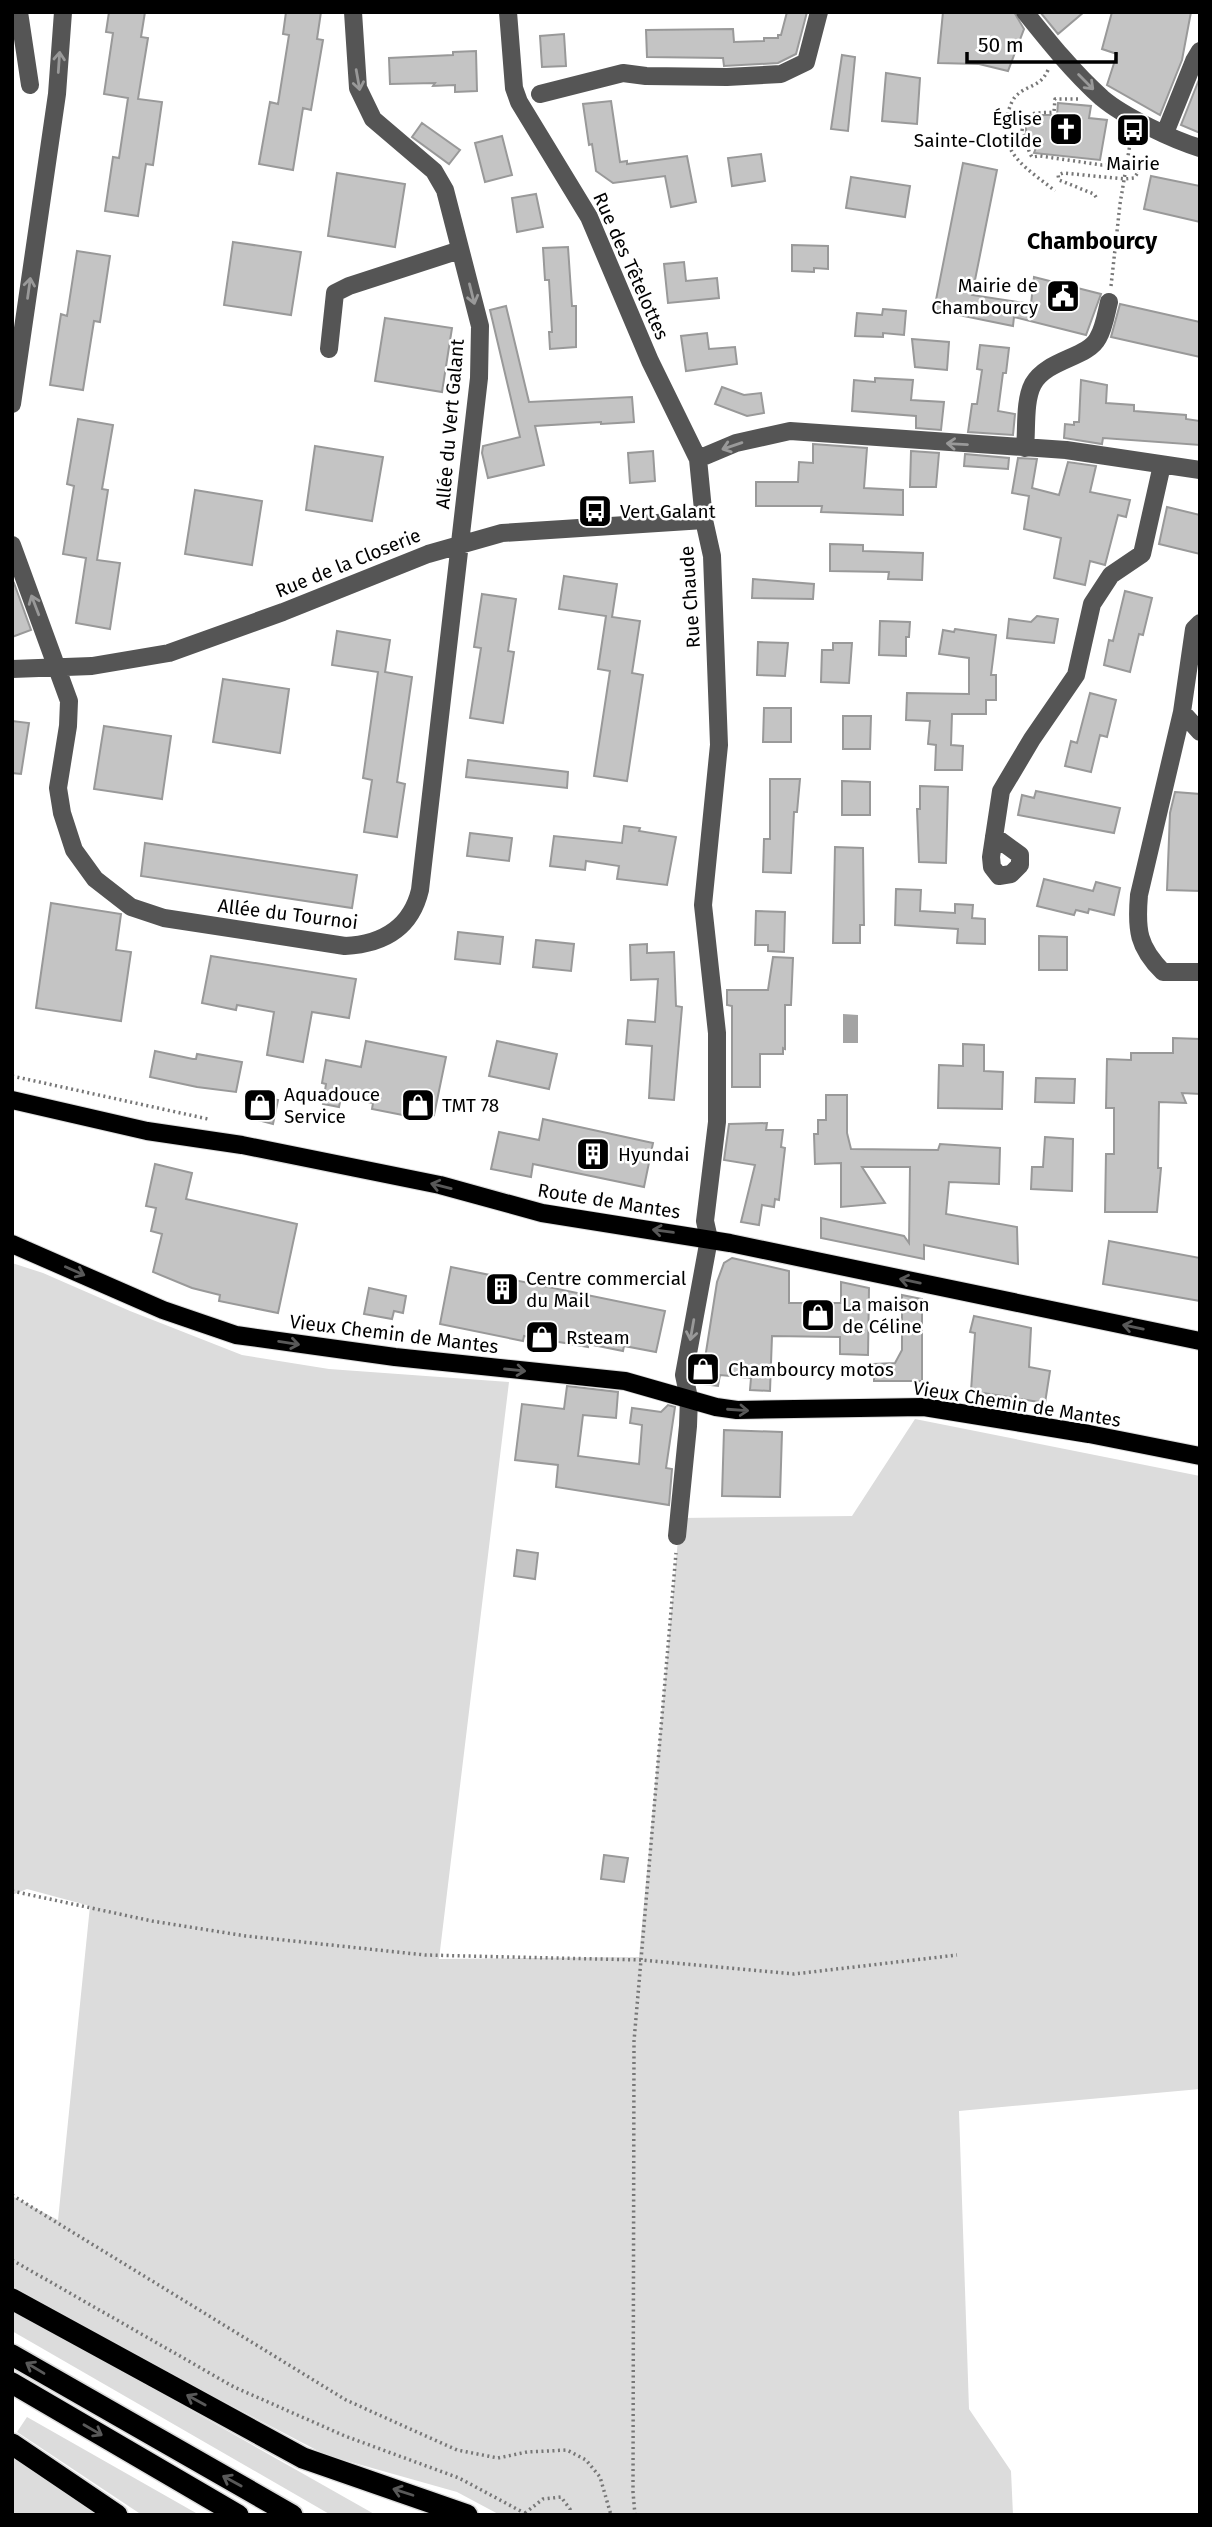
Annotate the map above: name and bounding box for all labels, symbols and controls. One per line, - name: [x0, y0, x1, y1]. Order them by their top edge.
- scale bar: [967, 21, 1116, 65]
- text: 50 m: [978, 32, 1024, 58]
- one-way arrow: [53, 51, 66, 74]
- one-way arrow: [352, 68, 365, 91]
- one-way arrow: [1078, 73, 1095, 90]
- place label: Église Sainte-Clotilde: [914, 107, 1042, 152]
- church icon: Église Sainte-Clotilde: [1047, 110, 1085, 148]
- bus stop icon: Mairie: [1114, 111, 1152, 149]
- place label: Mairie: [1106, 152, 1160, 175]
- street label: Rue des Têtelottes: [588, 189, 674, 343]
- district label: Chambourcy: [1027, 227, 1158, 255]
- place label: Mairie de Chambourcy: [931, 274, 1039, 319]
- one-way arrow: [23, 277, 36, 300]
- public building icon: Mairie de Chambourcy: [1044, 277, 1082, 315]
- one-way arrow: [466, 283, 479, 305]
- street label: Allée du Vert Galant: [431, 338, 469, 510]
- one-way arrow: [947, 437, 969, 450]
- one-way arrow: [722, 441, 744, 453]
- bus stop icon: Vert Galant: [576, 492, 614, 530]
- place label: Vert Galant: [620, 500, 716, 523]
- street label: Rue de la Closerie: [272, 523, 424, 603]
- street label: Rue Chaude: [675, 545, 705, 649]
- one-way arrow: [28, 595, 40, 617]
- street label: Allée du Tournoi: [217, 894, 359, 934]
- place label: Aquadouce Service: [284, 1083, 380, 1128]
- shop icon: Aquadouce Service: [241, 1086, 279, 1124]
- shop icon: TMT 78: [399, 1086, 437, 1124]
- place label: TMT 78: [442, 1094, 499, 1117]
- building icon: Hyundai: [574, 1135, 612, 1173]
- place label: Hyundai: [618, 1143, 690, 1166]
- street label: Route de Mantes: [536, 1178, 682, 1224]
- one-way arrow: [430, 1179, 452, 1192]
- one-way arrow: [652, 1224, 675, 1237]
- one-way arrow: [64, 1265, 85, 1278]
- place label: Centre commercial du Mail: [526, 1267, 687, 1312]
- building icon: Centre commercial du Mail: [483, 1270, 521, 1308]
- one-way arrow: [899, 1273, 922, 1287]
- place label: La maison de Céline: [842, 1293, 930, 1338]
- shop icon: La maison de Céline: [799, 1296, 837, 1334]
- street label: Vieux Chemin de Mantes: [288, 1310, 500, 1358]
- shop icon: Rsteam: [523, 1318, 561, 1356]
- one-way arrow: [685, 1319, 698, 1341]
- one-way arrow: [1122, 1320, 1145, 1334]
- place label: Rsteam: [566, 1326, 630, 1349]
- one-way arrow: [278, 1337, 300, 1350]
- shop icon: Chambourcy motos: [684, 1350, 722, 1388]
- place label: Chambourcy motos: [728, 1358, 894, 1381]
- one-way arrow: [504, 1363, 526, 1376]
- street label: Vieux Chemin de Mantes: [911, 1376, 1123, 1432]
- one-way arrow: [727, 1404, 749, 1417]
- one-way arrow: [25, 2361, 45, 2375]
- one-way arrow: [186, 2392, 207, 2406]
- one-way arrow: [82, 2423, 102, 2437]
- one-way arrow: [222, 2474, 243, 2487]
- one-way arrow: [393, 2484, 415, 2497]

